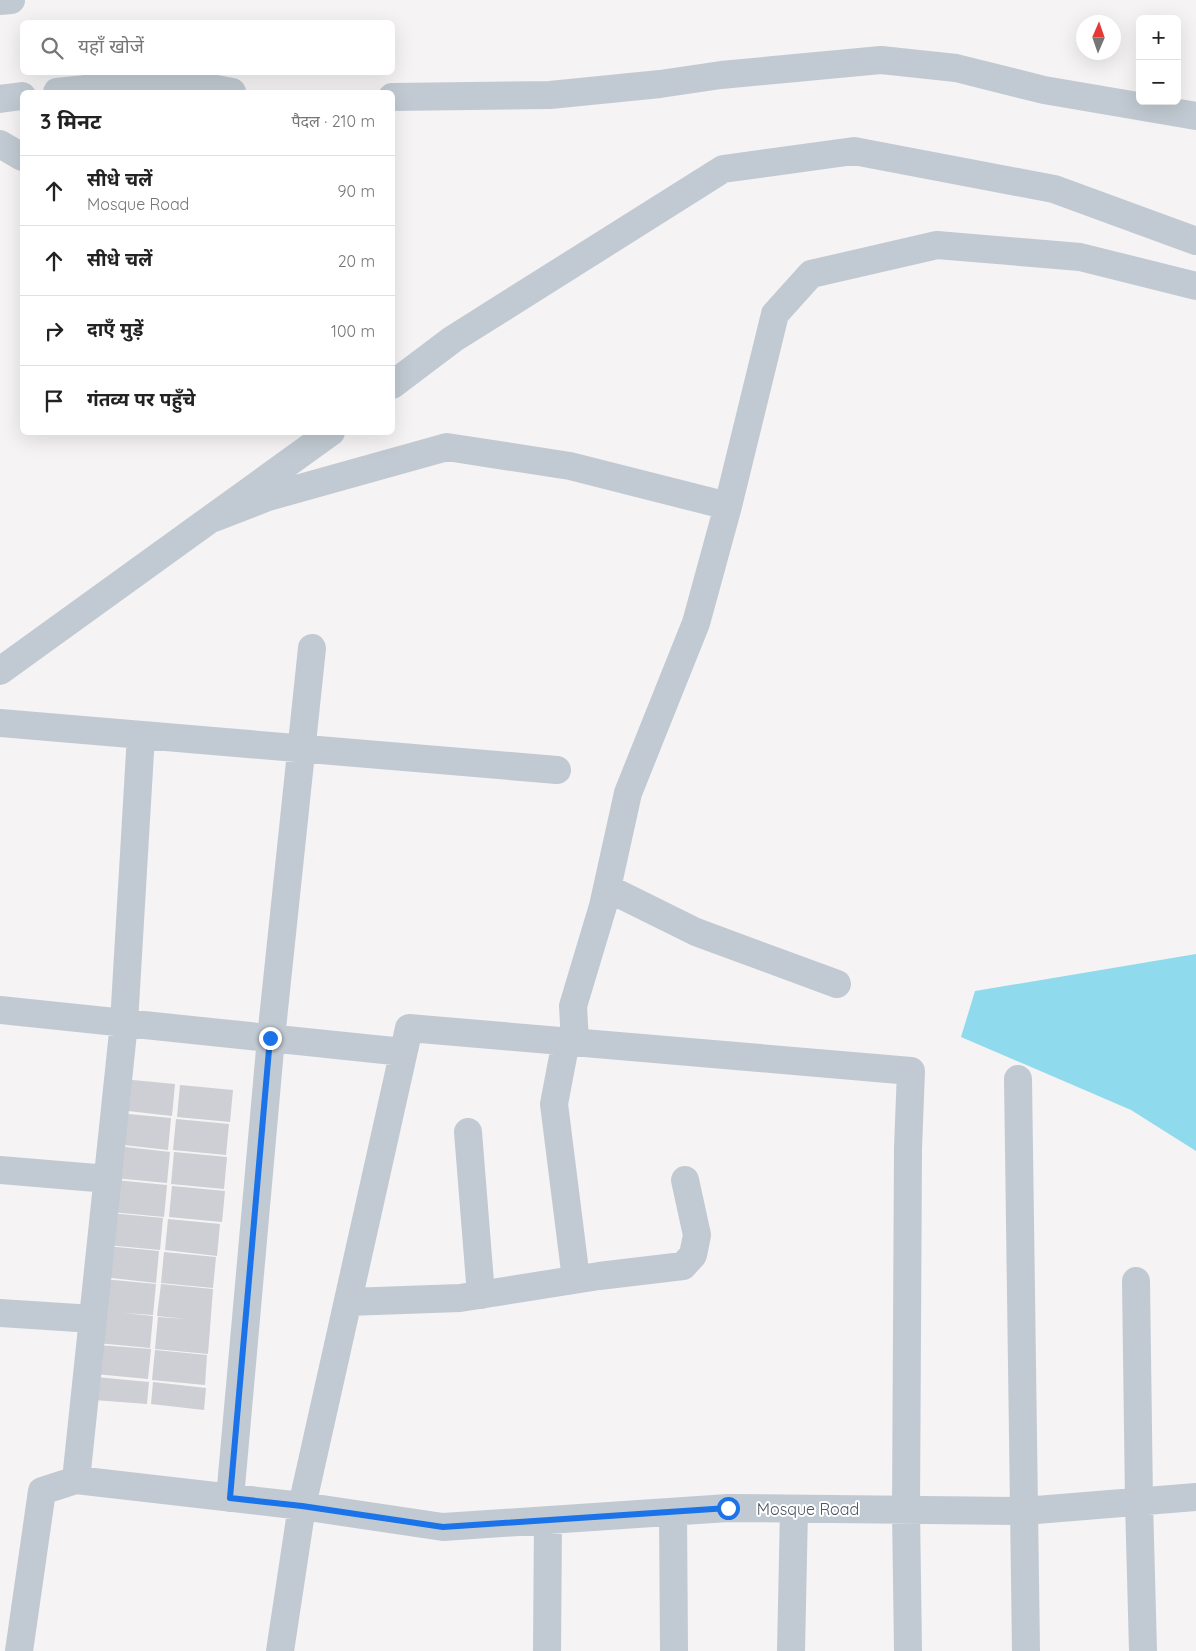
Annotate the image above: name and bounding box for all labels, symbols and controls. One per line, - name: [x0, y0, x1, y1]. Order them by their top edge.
- north arrow: [1076, 15, 1121, 60]
- map controls: [1136, 15, 1181, 105]
- button: +: [1136, 15, 1181, 60]
- search box: [20, 20, 395, 75]
- icon: search: [38, 34, 66, 62]
- text: यहाँ खोजें: [78, 34, 144, 58]
- button: −: [1136, 60, 1181, 105]
- text: 3 मिनट: [40, 108, 101, 134]
- text: पैदल · 210 m: [291, 111, 375, 131]
- text: सीधे चलें: [87, 167, 152, 191]
- icon: ahead: [40, 177, 68, 205]
- text: 90 m: [338, 181, 375, 201]
- text: Mosque Road: [87, 194, 189, 214]
- icon: ahead: [40, 247, 68, 275]
- text: सीधे चलें: [87, 247, 152, 271]
- text: 20 m: [338, 251, 375, 271]
- icon: right: [40, 317, 68, 345]
- text: दाएँ मुड़ें: [87, 317, 143, 341]
- text: 100 m: [331, 321, 375, 341]
- icon: arrive: [40, 387, 68, 415]
- text: गंतव्य पर पहुँचे: [87, 387, 195, 411]
- route end: [259, 1027, 282, 1050]
- route start: [717, 1497, 740, 1520]
- street label: Mosque Road: [757, 1499, 859, 1519]

